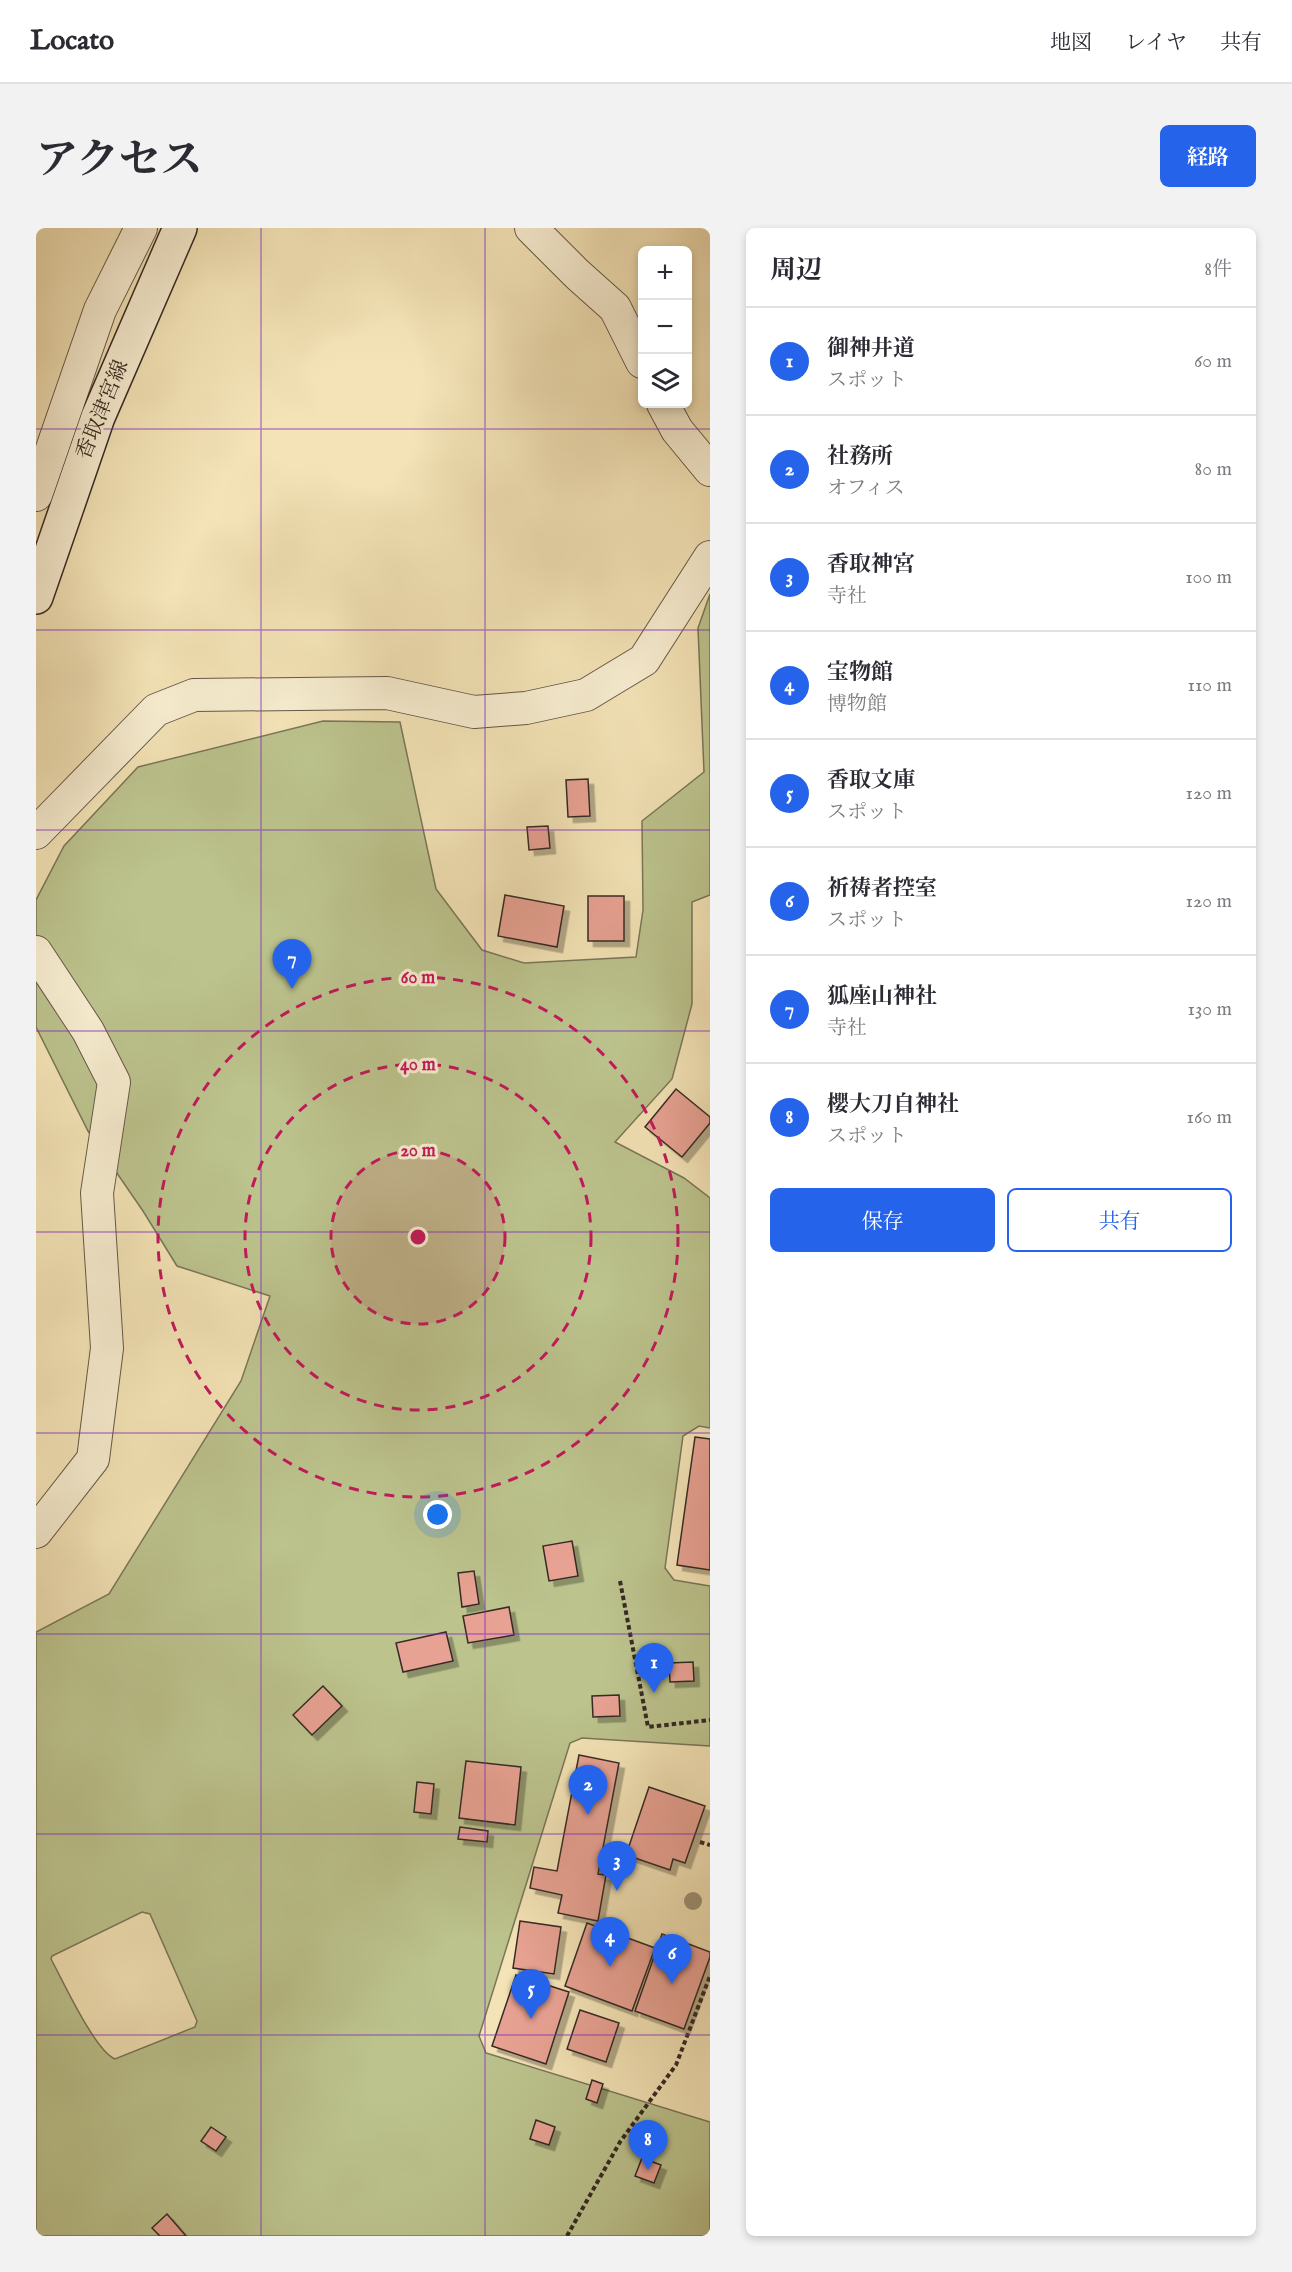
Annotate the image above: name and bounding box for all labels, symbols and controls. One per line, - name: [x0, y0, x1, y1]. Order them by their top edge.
- text: Locato: [30, 24, 114, 59]
- text: 地図: [1050, 30, 1092, 57]
- text: レイヤ: [1125, 30, 1187, 57]
- text: 共有: [1220, 30, 1262, 57]
- button: 経路: [1160, 125, 1256, 187]
- text: アクセス: [36, 135, 203, 188]
- map controls: [638, 246, 692, 408]
- button: +: [638, 246, 692, 300]
- text: 周辺: [770, 254, 822, 287]
- text: 8件: [1204, 257, 1232, 282]
- button: −: [638, 300, 692, 354]
- text: 御神井道: [827, 335, 915, 363]
- text: 1: [786, 349, 793, 374]
- text: 60 m: [1194, 349, 1232, 374]
- button: layers: [638, 354, 692, 408]
- street label: 香取津宮線: [71, 356, 135, 464]
- text: スポット: [827, 368, 907, 393]
- text: 社務所: [827, 443, 893, 471]
- text: 2: [785, 457, 794, 482]
- text: 80 m: [1195, 457, 1232, 482]
- text: オフィス: [827, 476, 905, 501]
- text: 香取神宮: [827, 551, 915, 579]
- text: 3: [786, 565, 793, 590]
- text: 100 m: [1185, 565, 1232, 590]
- text: 寺社: [827, 584, 867, 609]
- text: 宝物館: [827, 659, 893, 687]
- text: 4: [785, 673, 794, 698]
- text: 110 m: [1188, 673, 1232, 698]
- text: 博物館: [827, 692, 887, 717]
- text: 香取文庫: [827, 767, 915, 795]
- text: 5: [786, 781, 793, 806]
- text: 120 m: [1186, 781, 1232, 806]
- text: スポット: [827, 800, 907, 825]
- text: 祈祷者控室: [827, 875, 937, 903]
- text: 6: [785, 889, 794, 914]
- text: 120 m: [1186, 889, 1232, 914]
- text: スポット: [827, 908, 907, 933]
- pin: 7: [272, 940, 312, 989]
- text: 60 m: [401, 967, 435, 990]
- text: 狐座山神社: [827, 983, 937, 1011]
- text: 7: [785, 997, 794, 1022]
- text: 130 m: [1187, 997, 1232, 1022]
- text: 寺社: [827, 1016, 867, 1041]
- text: 40 m: [400, 1054, 436, 1077]
- text: 櫻大刀自神社: [827, 1091, 959, 1119]
- text: 8: [786, 1105, 793, 1130]
- text: 160 m: [1186, 1105, 1232, 1130]
- text: スポット: [827, 1124, 907, 1149]
- text: 20 m: [400, 1140, 436, 1163]
- button: 保存: [770, 1188, 995, 1252]
- button: 共有: [1007, 1188, 1232, 1252]
- centre of rings: [408, 1227, 428, 1247]
- your location: [423, 1500, 452, 1529]
- pin: 1: [634, 1644, 674, 1693]
- pin: 2: [568, 1766, 608, 1815]
- pin: 3: [598, 1842, 636, 1891]
- pin: 4: [590, 1918, 630, 1967]
- pin: 6: [652, 1934, 692, 1984]
- pin: 5: [512, 1970, 550, 2019]
- pin: 8: [628, 2120, 668, 2170]

